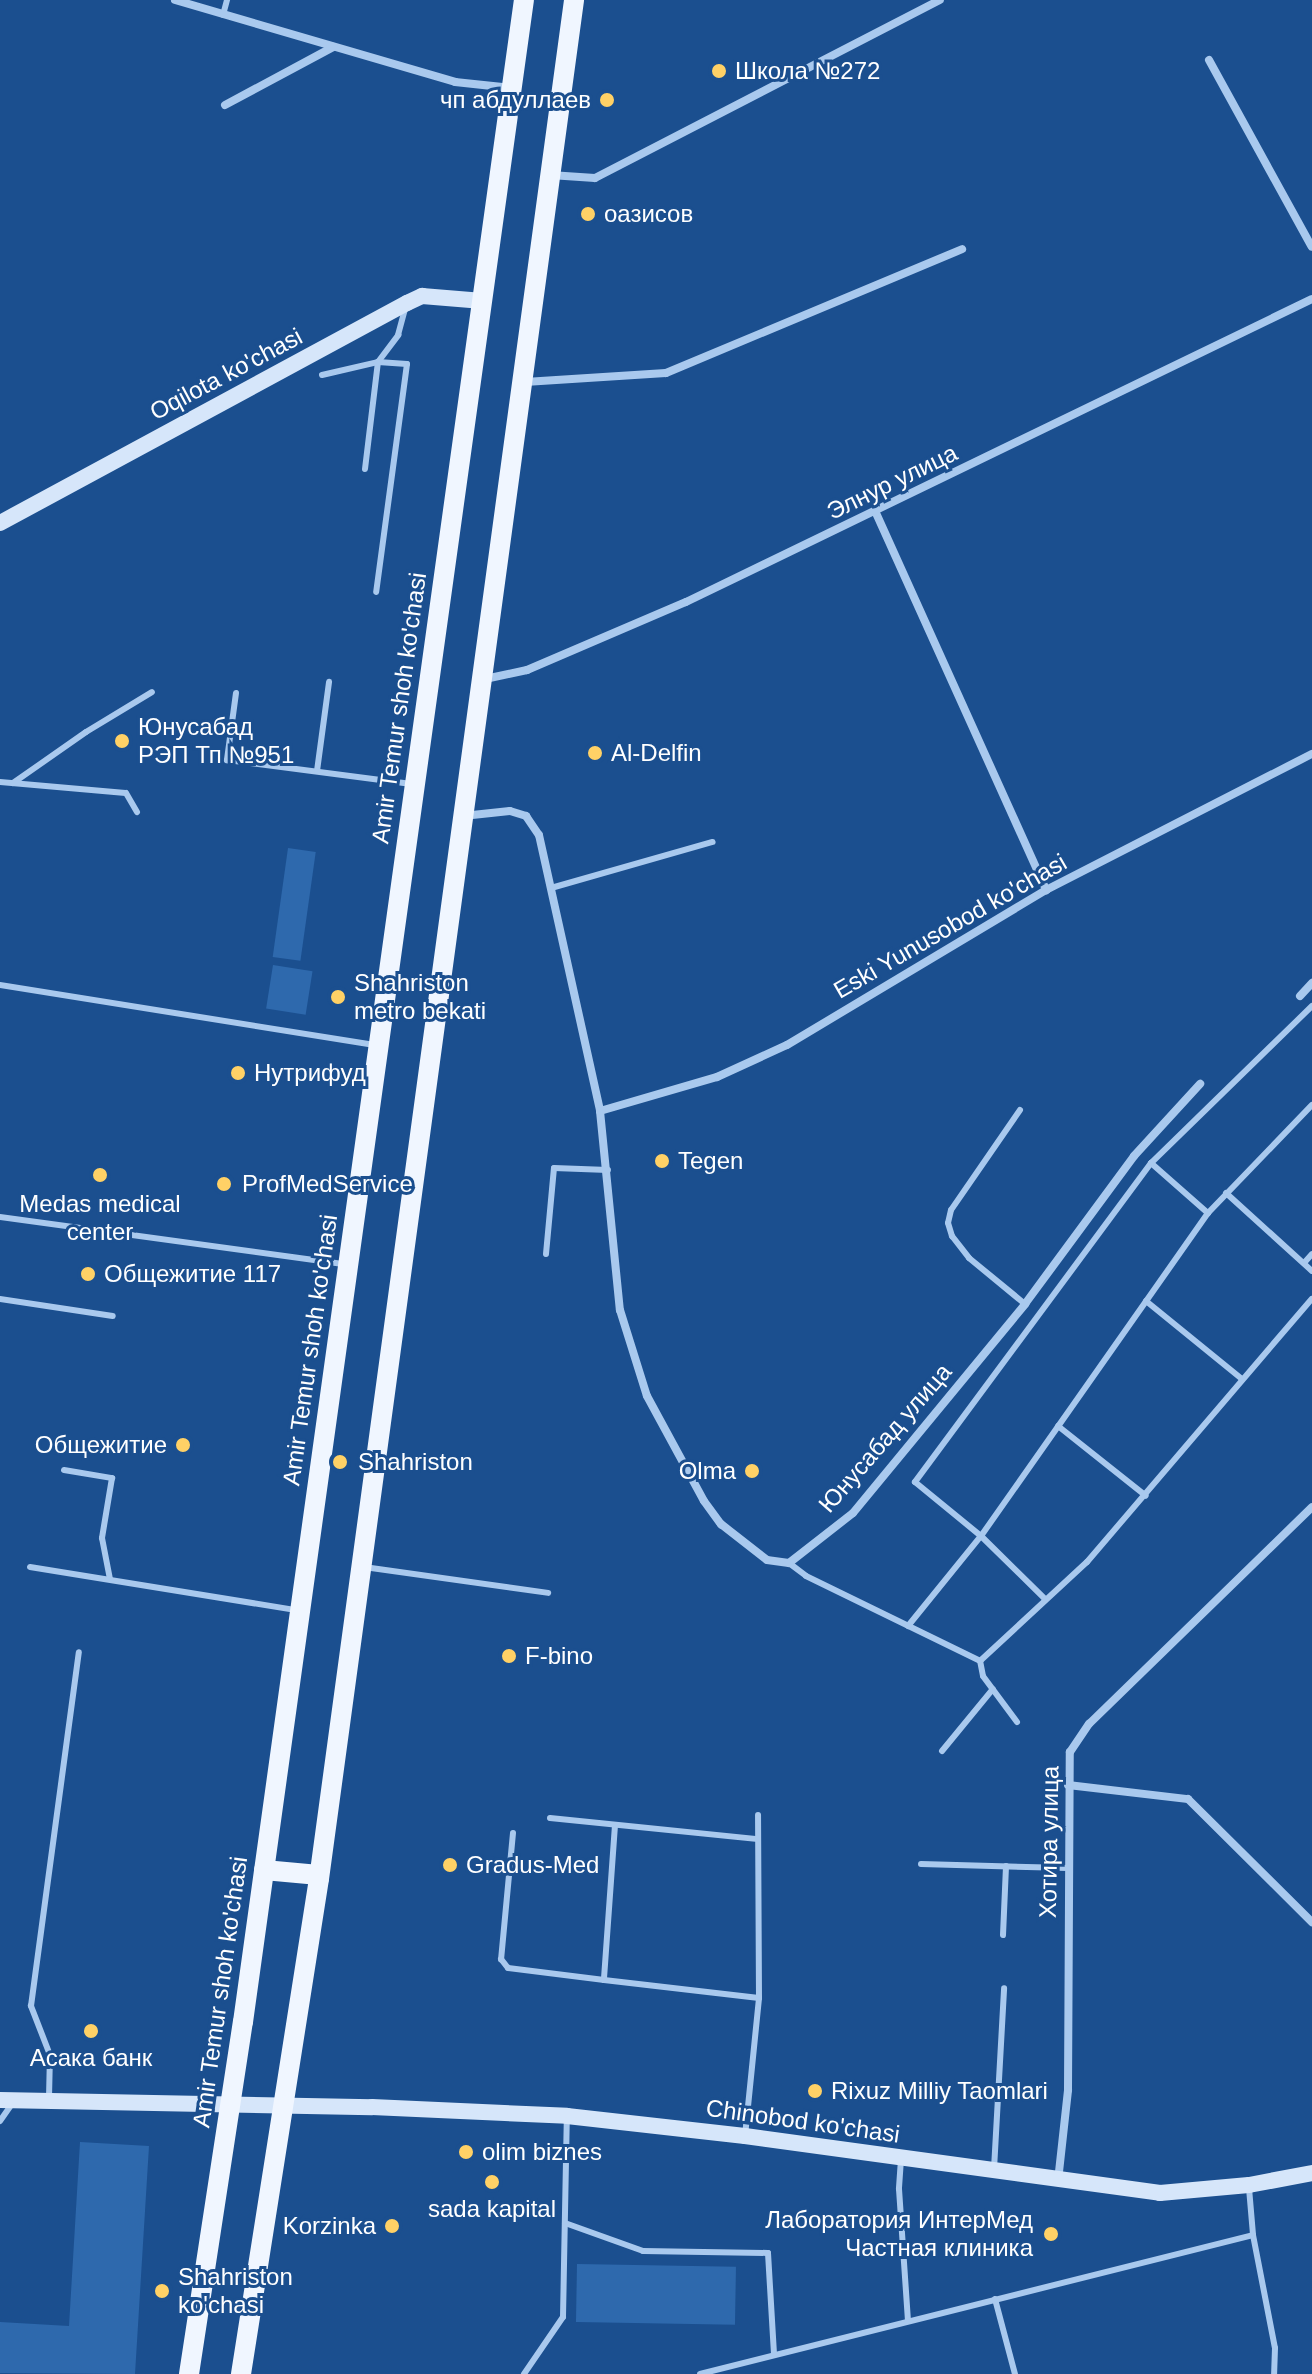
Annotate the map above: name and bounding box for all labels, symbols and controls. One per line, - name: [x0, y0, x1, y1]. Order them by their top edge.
- place label: Школа №272: [735, 57, 880, 85]
- marker: Школа №272: [710, 62, 728, 80]
- place label: чп абдуллаев: [440, 86, 591, 114]
- marker: чп абдуллаев: [598, 91, 616, 109]
- place label: оазисов: [604, 200, 693, 228]
- marker: оазисов: [579, 205, 597, 223]
- street label: Oqilota ko'chasi: [145, 322, 307, 426]
- street label: Элнур улица: [822, 438, 962, 526]
- street label: Amir Temur shoh ko'chasi: [366, 570, 432, 846]
- place label: Юнусабад РЭП Тп №951: [138, 713, 294, 769]
- marker: Юнусабад РЭП Тп №951: [113, 732, 131, 750]
- place label: Al-Delfin: [611, 739, 702, 767]
- marker: Al-Delfin: [586, 744, 604, 762]
- street label: Eski Yunusobod ko'chasi: [828, 847, 1072, 1005]
- place label: Shahriston metro bekati: [354, 969, 486, 1025]
- marker: Shahriston metro bekati: [329, 988, 347, 1006]
- place label: Нутрифуд: [254, 1059, 366, 1087]
- marker: Нутрифуд: [229, 1064, 247, 1082]
- place label: Tegen: [678, 1147, 743, 1175]
- marker: Tegen: [653, 1152, 671, 1170]
- marker: Medas medical center: [89, 1164, 111, 1186]
- place label: ProfMedService: [242, 1170, 413, 1198]
- marker: ProfMedService: [213, 1173, 235, 1195]
- place label: Medas medical center: [19, 1190, 181, 1246]
- street label: Amir Temur shoh ko'chasi: [277, 1212, 343, 1488]
- place label: Общежитие 117: [104, 1260, 281, 1288]
- marker: Общежитие 117: [79, 1265, 97, 1283]
- street label: Юнусабад улица: [813, 1358, 957, 1518]
- place label: Общежитие: [35, 1431, 167, 1459]
- marker: Общежитие: [174, 1436, 192, 1454]
- place label: Shahriston: [358, 1448, 473, 1476]
- marker: Shahriston: [329, 1451, 351, 1473]
- place label: Olma: [679, 1457, 736, 1485]
- marker: Olma: [743, 1462, 761, 1480]
- place label: F-bino: [525, 1642, 593, 1670]
- marker: F-bino: [500, 1647, 518, 1665]
- street label: Хотира улица: [1033, 1766, 1065, 1918]
- place label: Gradus-Med: [466, 1851, 599, 1879]
- street label: Amir Temur shoh ko'chasi: [187, 1854, 253, 2130]
- marker: Gradus-Med: [441, 1856, 459, 1874]
- marker: Асака банк: [82, 2022, 100, 2040]
- place label: Асака банк: [30, 2044, 152, 2072]
- place label: Rixuz Milliy Taomlari: [831, 2077, 1048, 2105]
- marker: Rixuz Milliy Taomlari: [806, 2082, 824, 2100]
- street label: Chinobod ko'chasi: [704, 2093, 902, 2149]
- place label: olim biznes: [482, 2138, 602, 2166]
- marker: olim biznes: [457, 2143, 475, 2161]
- marker: sada kapital: [483, 2173, 501, 2191]
- place label: sada kapital: [428, 2195, 556, 2223]
- place label: Лаборатория ИнтерМед Частная клиника: [765, 2206, 1033, 2262]
- place label: Korzinka: [283, 2212, 376, 2240]
- marker: Korzinka: [383, 2217, 401, 2235]
- marker: Лаборатория ИнтерМед Частная клиника: [1040, 2223, 1062, 2245]
- place label: Shahriston ko'chasi: [178, 2263, 293, 2319]
- marker: Shahriston ko'chasi: [153, 2282, 171, 2300]

